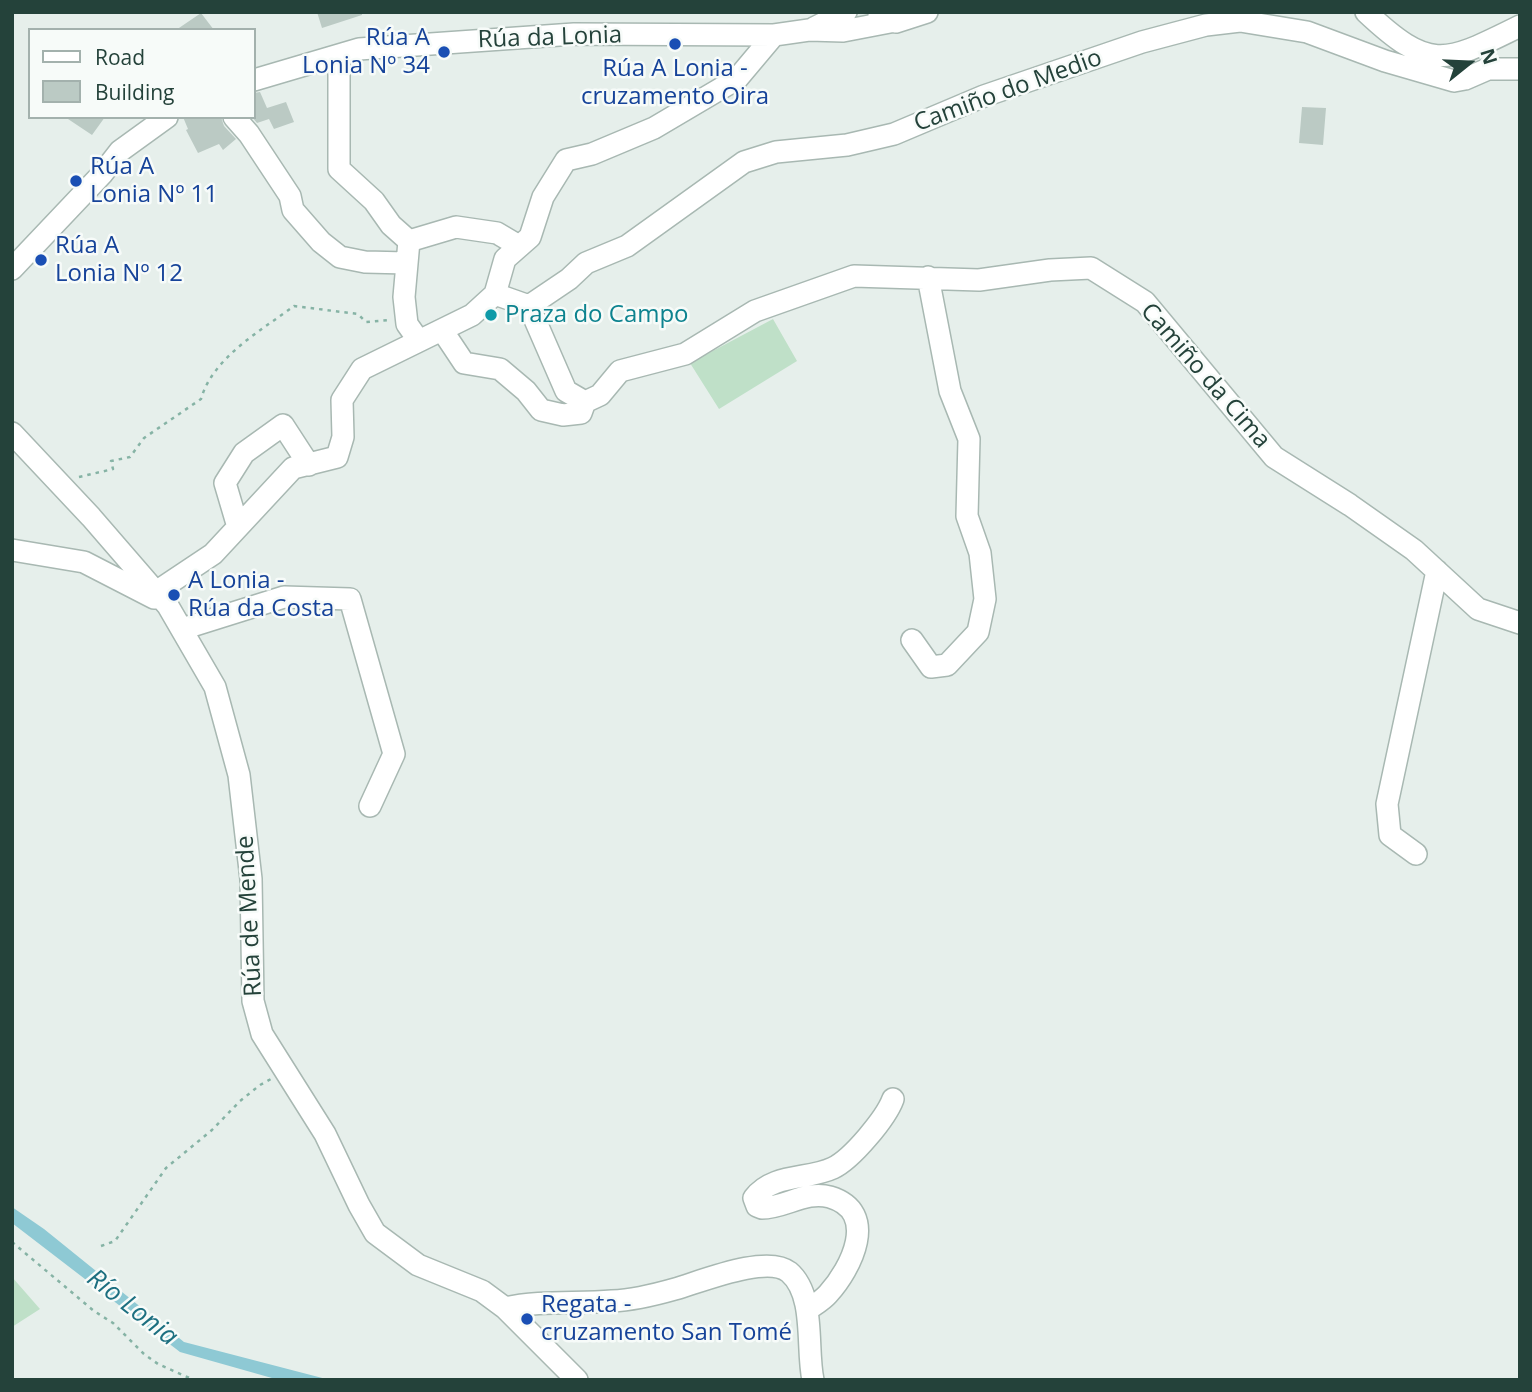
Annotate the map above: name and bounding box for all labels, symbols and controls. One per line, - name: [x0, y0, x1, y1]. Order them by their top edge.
- street label: Rúa da Lonia: [477, 21, 623, 55]
- place label: Rúa A Lonia Nº 34: [302, 24, 430, 80]
- legend: [28, 28, 256, 119]
- north arrow: [1434, 28, 1504, 98]
- marker: Rúa A Lonia - cruzamento Oira: [667, 36, 683, 52]
- text: Road: [95, 43, 145, 71]
- marker: Rúa A Lonia Nº 34: [436, 44, 452, 60]
- street label: Camiño do Medio: [910, 44, 1106, 138]
- text: N: [1474, 45, 1504, 68]
- place label: Rúa A Lonia - cruzamento Oira: [581, 55, 769, 111]
- text: Building: [95, 78, 174, 106]
- place label: Rúa A Lonia Nº 11: [90, 153, 218, 209]
- marker: Rúa A Lonia Nº 11: [68, 173, 84, 189]
- place label: Rúa A Lonia Nº 12: [55, 232, 183, 288]
- marker: Rúa A Lonia Nº 12: [33, 252, 49, 268]
- street label: Camiño da Cima: [1134, 297, 1276, 455]
- place label: Praza do Campo: [505, 301, 689, 329]
- marker: Praza do Campo: [483, 307, 499, 323]
- place label: A Lonia - Rúa da Costa: [188, 567, 334, 623]
- marker: A Lonia - Rúa da Costa: [166, 587, 182, 603]
- street label: Rúa de Mende: [231, 835, 269, 997]
- water label: Río Lonia: [81, 1263, 183, 1353]
- place label: Regata - cruzamento San Tomé: [541, 1291, 792, 1347]
- marker: Regata - cruzamento San Tomé: [519, 1311, 535, 1327]

